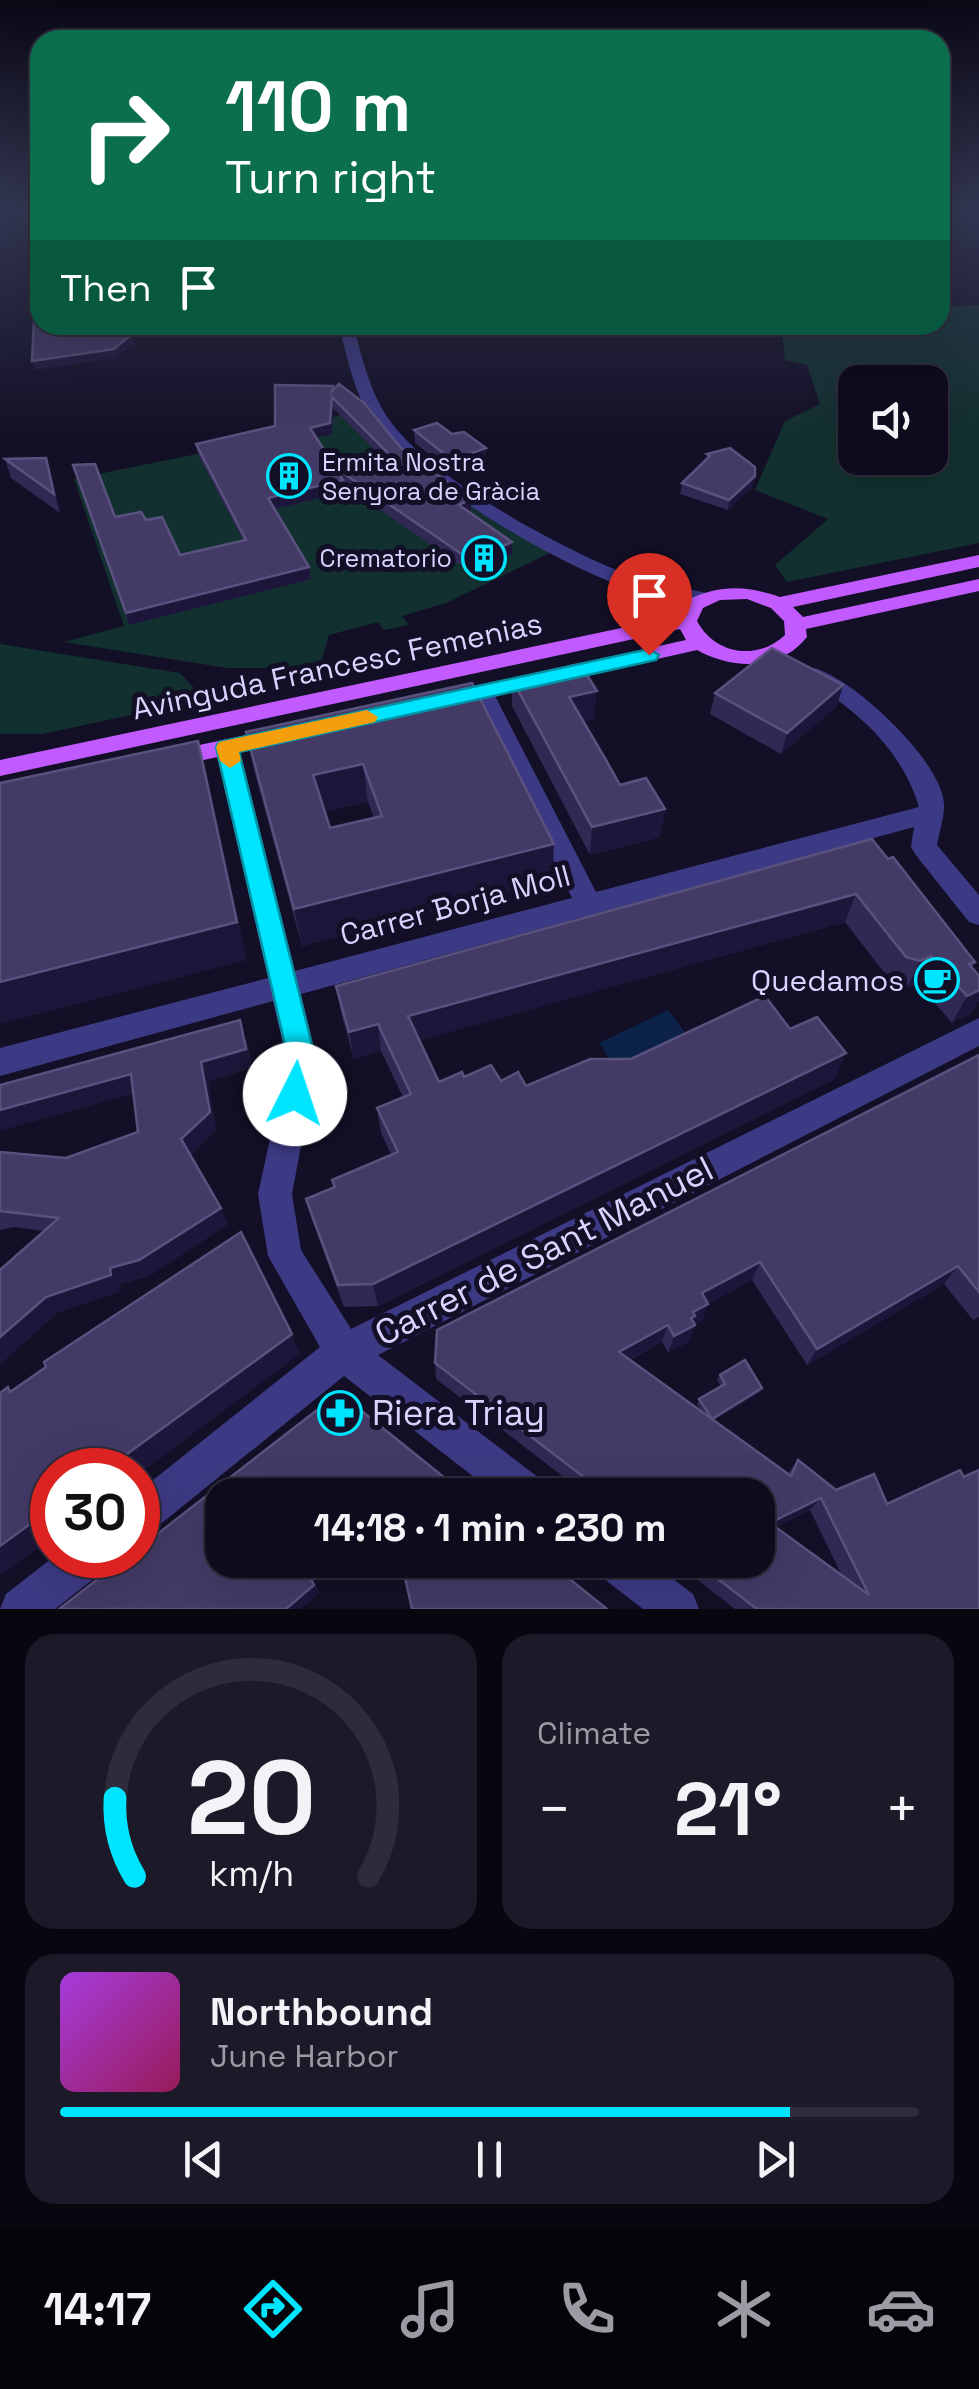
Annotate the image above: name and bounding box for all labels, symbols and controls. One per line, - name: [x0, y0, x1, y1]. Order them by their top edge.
- text: 110 m: [225, 62, 411, 151]
- icon: right: [60, 70, 190, 200]
- text: Turn right: [225, 149, 436, 206]
- icon: arrive: [171, 260, 226, 315]
- text: Then: [60, 264, 151, 312]
- map controls: [838, 365, 948, 475]
- button: sound: [838, 365, 948, 475]
- place label: Ermita Nostra Senyora de Gràcia: [322, 446, 540, 507]
- building icon: Ermita Nostra Senyora de Gràcia: [266, 453, 312, 499]
- building icon: Crematorio: [461, 535, 507, 581]
- place label: Crematorio: [320, 542, 452, 574]
- pin: [607, 553, 692, 656]
- icon: arrive: [622, 568, 677, 623]
- street label: Avinguda Francesc Femenias: [129, 603, 545, 729]
- street label: Carrer Borja Moll: [336, 856, 574, 954]
- cafe icon: Quedamos: [914, 957, 960, 1003]
- place label: Quedamos: [751, 961, 904, 1000]
- position arrow: [243, 1042, 347, 1146]
- street label: Carrer de Sant Manuel: [368, 1147, 720, 1355]
- pharmacy icon: Riera Triay: [317, 1390, 363, 1436]
- place label: Riera Triay: [372, 1391, 545, 1435]
- speed limit sign: 30: [30, 1448, 160, 1578]
- text: 14:18 · 1 min · 230 m: [313, 1504, 667, 1552]
- text: Climate: [537, 1713, 651, 1753]
- text: 20: [186, 1732, 316, 1864]
- text: 21°: [674, 1761, 782, 1857]
- text: −: [537, 1774, 571, 1844]
- text: +: [885, 1774, 919, 1844]
- text: km/h: [208, 1851, 294, 1896]
- text: Northbound: [210, 1988, 433, 2036]
- text: June Harbor: [210, 2036, 398, 2076]
- icon: previous: [176, 2132, 231, 2187]
- icon: pause: [462, 2132, 517, 2187]
- icon: next: [748, 2132, 803, 2187]
- icon: directions: [238, 2274, 308, 2344]
- icon: music: [395, 2274, 465, 2344]
- icon: phone: [552, 2274, 622, 2344]
- icon: climate: [709, 2274, 779, 2344]
- icon: car: [866, 2274, 936, 2344]
- text: 14:17: [43, 2281, 151, 2338]

